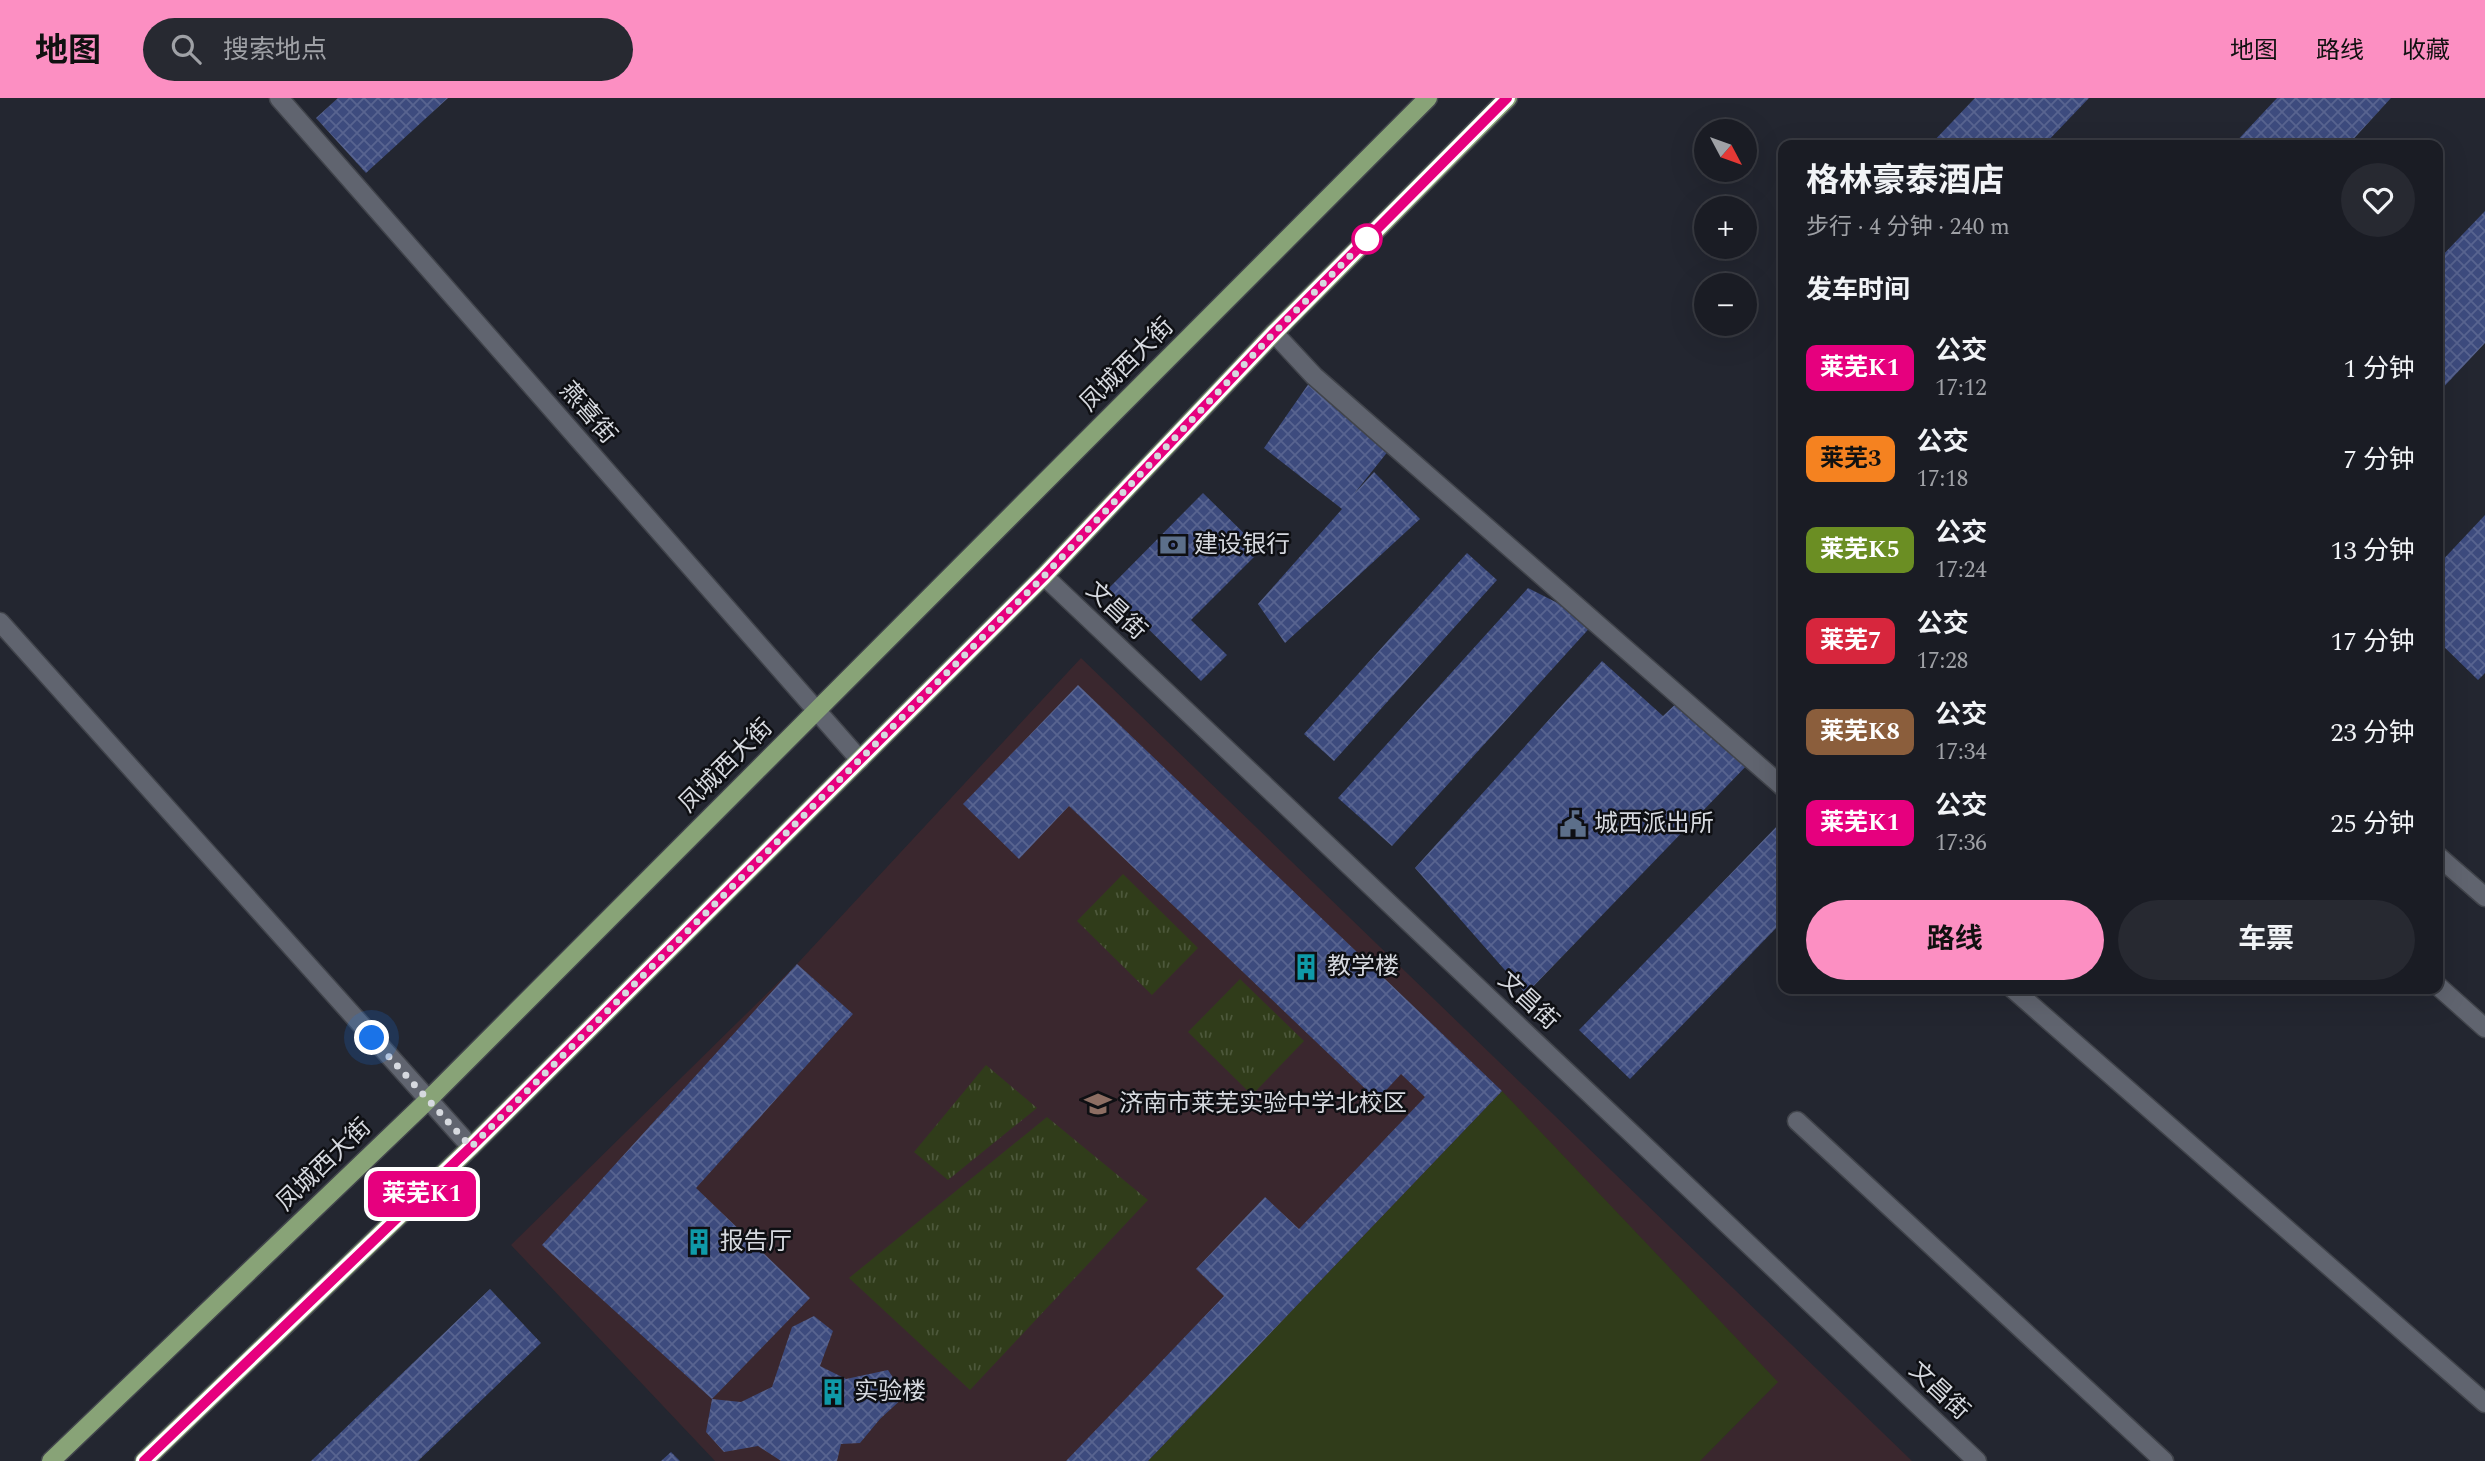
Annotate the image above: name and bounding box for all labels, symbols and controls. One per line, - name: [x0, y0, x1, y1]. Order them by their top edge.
- search box: [143, 18, 633, 81]
- text: 地图: [35, 26, 101, 76]
- icon: search: [167, 30, 205, 68]
- text: 搜索地点: [223, 30, 327, 70]
- text: 地图: [2230, 33, 2278, 69]
- text: 路线: [2316, 33, 2364, 69]
- text: 收藏: [2402, 33, 2450, 69]
- north arrow: [1694, 119, 1757, 182]
- map controls: [1694, 119, 1757, 336]
- text: 格林豪泰酒店: [1806, 156, 2004, 206]
- button: heart: [2341, 163, 2415, 237]
- button: +: [1694, 196, 1757, 259]
- text: 步行 · 4 分钟 · 240 m: [1806, 210, 2010, 245]
- unlabelled marker: [1352, 224, 1382, 254]
- text: 发车时间: [1806, 270, 1910, 310]
- button: −: [1694, 273, 1757, 336]
- street label: 凤城西大街: [1072, 310, 1182, 420]
- text: 公交: [1935, 331, 1987, 371]
- text: 1 分钟: [2343, 349, 2415, 389]
- text: 莱芜K1: [1820, 350, 1900, 386]
- text: 17:12: [1935, 371, 1987, 406]
- street label: 燕喜街: [551, 374, 625, 452]
- text: 公交: [1916, 422, 1968, 462]
- text: 7 分钟: [2343, 440, 2415, 480]
- text: 莱芜3: [1820, 441, 1881, 477]
- text: 17:18: [1916, 462, 1968, 497]
- text: 公交: [1935, 513, 1987, 553]
- place label: 建设银行: [1194, 527, 1290, 563]
- bank icon: 建设银行: [1158, 530, 1188, 560]
- text: 13 分钟: [2330, 531, 2415, 571]
- text: 莱芜K5: [1820, 532, 1900, 568]
- text: 17:24: [1935, 553, 1987, 588]
- street label: 文昌街: [1077, 573, 1155, 649]
- text: 公交: [1916, 604, 1968, 644]
- text: 17 分钟: [2330, 622, 2415, 662]
- text: 莱芜7: [1820, 623, 1881, 659]
- text: 17:28: [1916, 644, 1968, 679]
- text: 公交: [1935, 695, 1987, 735]
- street label: 凤城西大街: [671, 711, 781, 821]
- text: 23 分钟: [2330, 713, 2415, 753]
- text: 莱芜K8: [1820, 714, 1900, 750]
- text: 17:34: [1935, 735, 1987, 770]
- text: 公交: [1935, 786, 1987, 826]
- text: 25 分钟: [2330, 804, 2415, 844]
- text: 莱芜K1: [1820, 805, 1900, 841]
- place label: 城西派出所: [1594, 806, 1714, 842]
- public building icon: 城西派出所: [1558, 809, 1588, 839]
- text: 17:36: [1935, 826, 1987, 861]
- button: 路线: [1806, 900, 2104, 980]
- button: 车票: [2118, 900, 2415, 980]
- place label: 教学楼: [1327, 949, 1399, 985]
- building icon: 教学楼: [1291, 952, 1321, 982]
- street label: 文昌街: [1489, 963, 1567, 1039]
- your location: [354, 1020, 389, 1055]
- place label: 济南市莱芜实验中学北校区: [1119, 1086, 1407, 1122]
- school or university icon: 济南市莱芜实验中学北校区: [1083, 1089, 1113, 1119]
- street label: 凤城西大街: [268, 1110, 380, 1220]
- line badge: 莱芜K1: [373, 1171, 471, 1217]
- text: 莱芜K1: [382, 1176, 462, 1212]
- place label: 报告厅: [720, 1224, 792, 1260]
- building icon: 报告厅: [684, 1227, 714, 1257]
- street label: 文昌街: [1900, 1353, 1978, 1429]
- place label: 实验楼: [854, 1374, 926, 1410]
- building icon: 实验楼: [818, 1377, 848, 1407]

